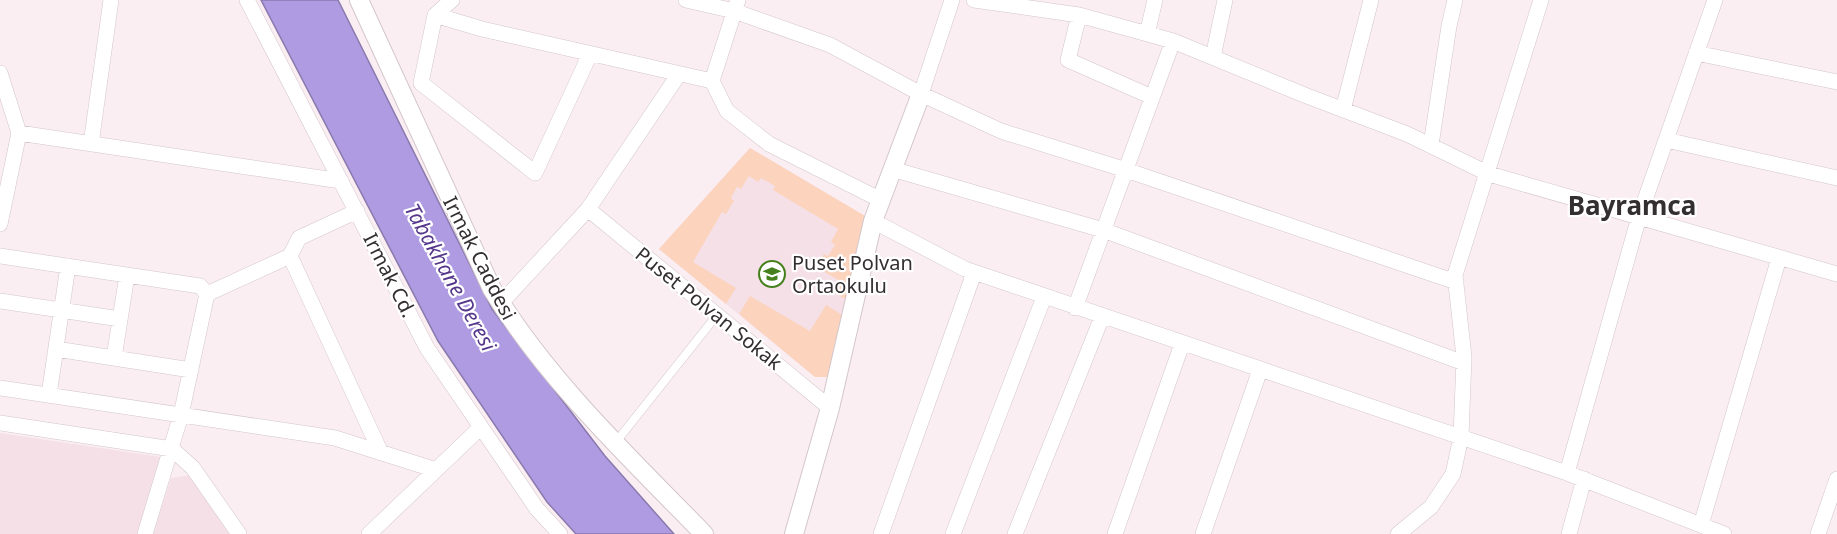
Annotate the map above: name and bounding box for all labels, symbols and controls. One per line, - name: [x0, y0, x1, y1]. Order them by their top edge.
- district label: Bayramca: [1568, 187, 1696, 223]
- street label: Irmak Caddesi: [437, 192, 523, 324]
- water label: Tabakhane Deresi: [399, 198, 503, 356]
- street label: Irmak Cd.: [357, 228, 423, 322]
- street label: Puset Polvan Sokak: [630, 240, 788, 376]
- place label: Puset Polvan Ortaokulu: [792, 249, 913, 299]
- school or university icon: Puset Polvan Ortaokulu: [757, 259, 787, 289]

